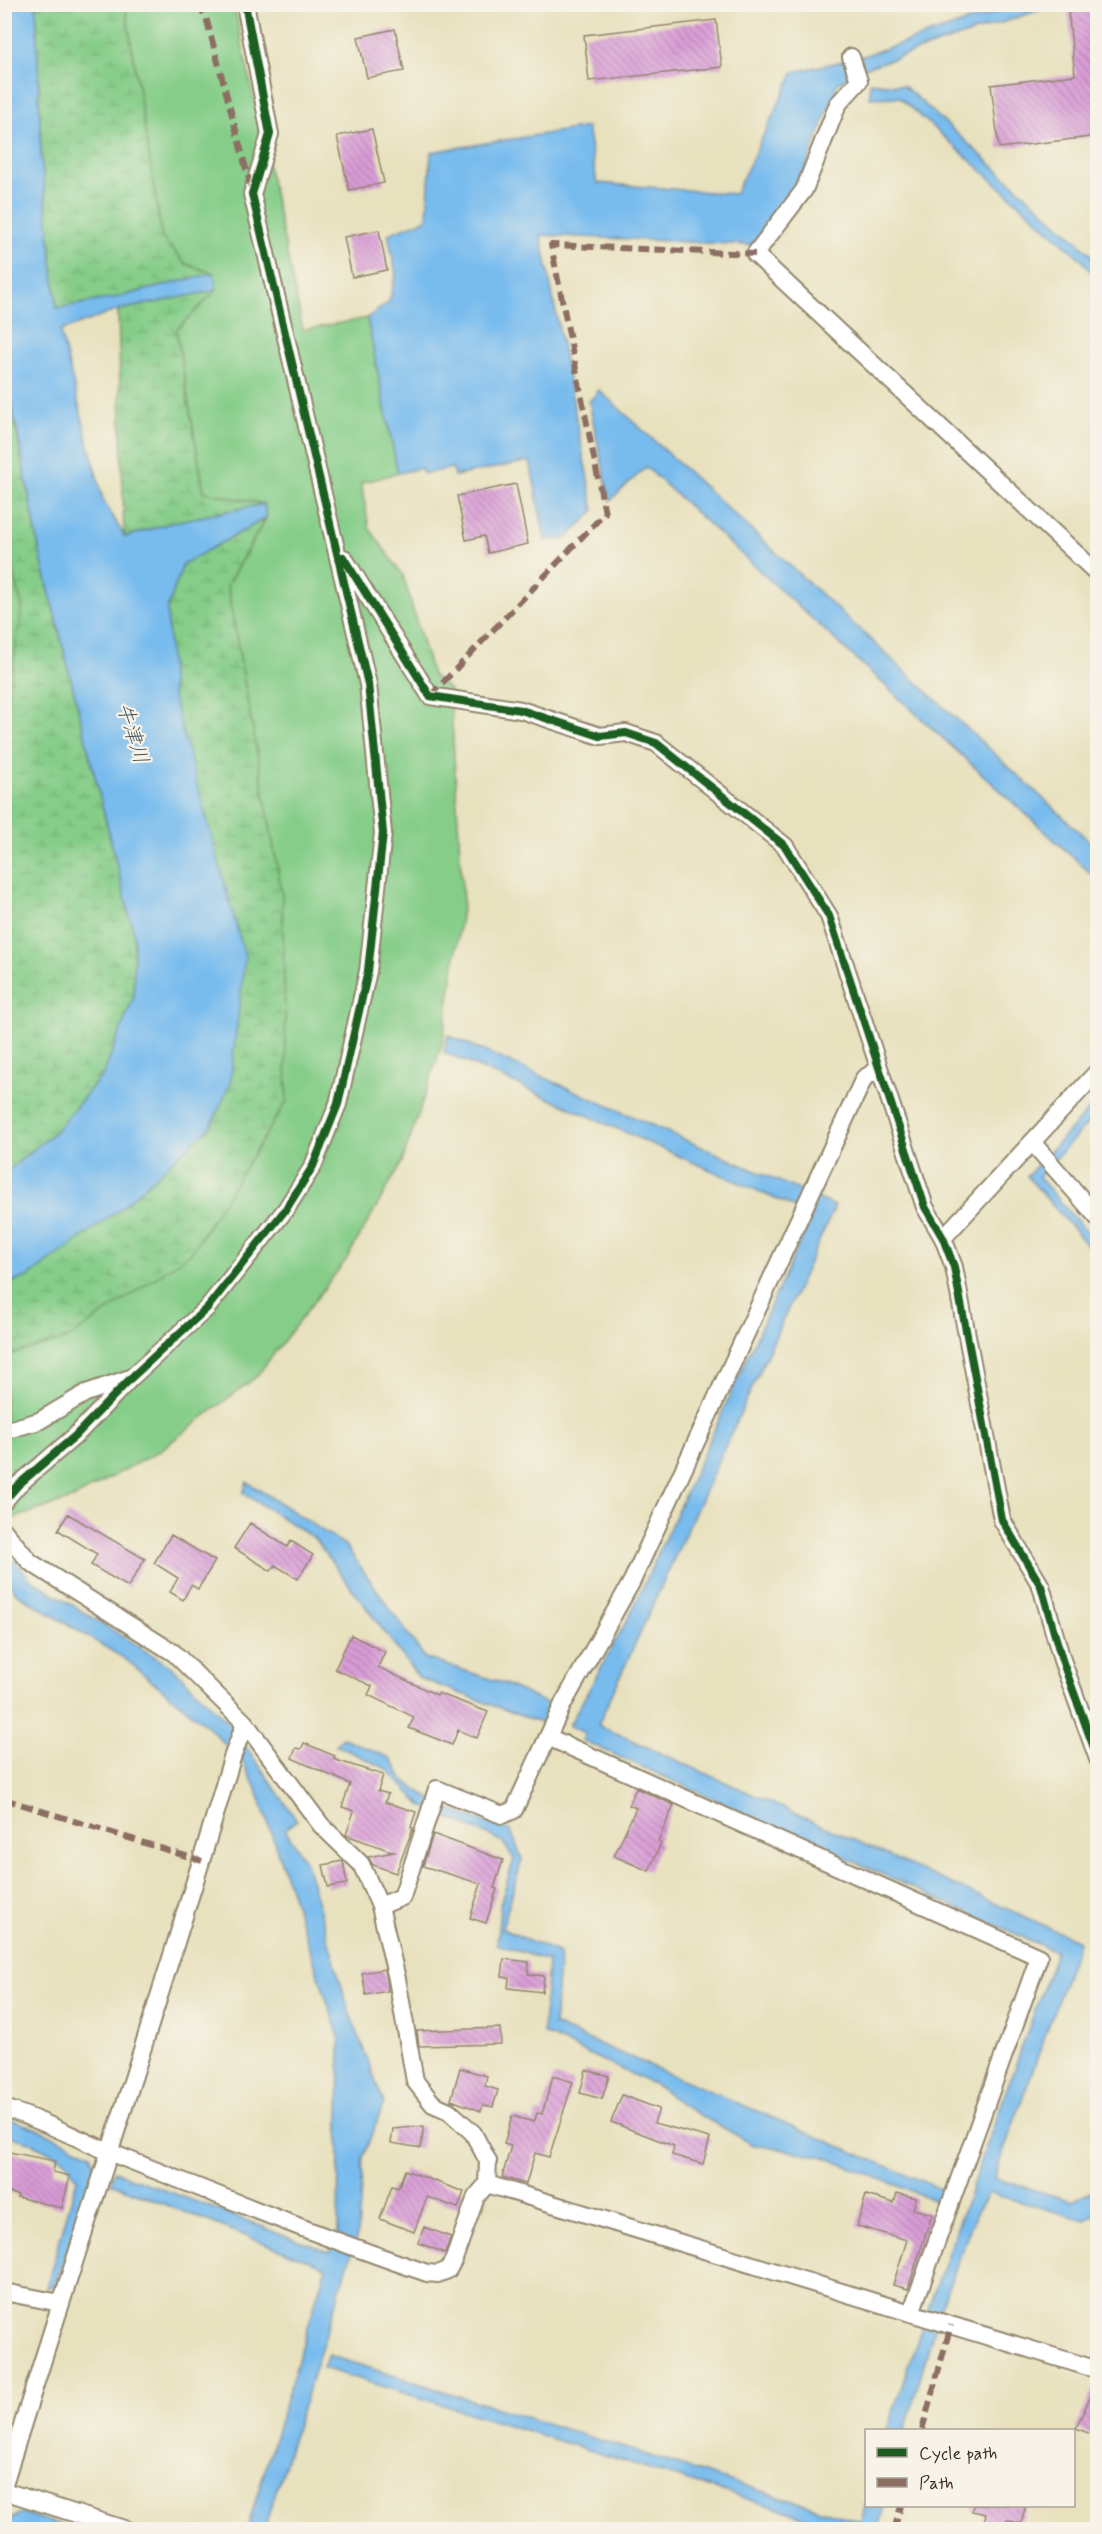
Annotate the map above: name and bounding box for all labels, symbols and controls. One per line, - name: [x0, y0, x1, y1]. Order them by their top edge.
- water label: 牛津川: [109, 699, 155, 768]
- legend: [865, 2429, 1075, 2507]
- text: Cycle path: [919, 2442, 997, 2466]
- text: Path: [919, 2472, 954, 2496]

